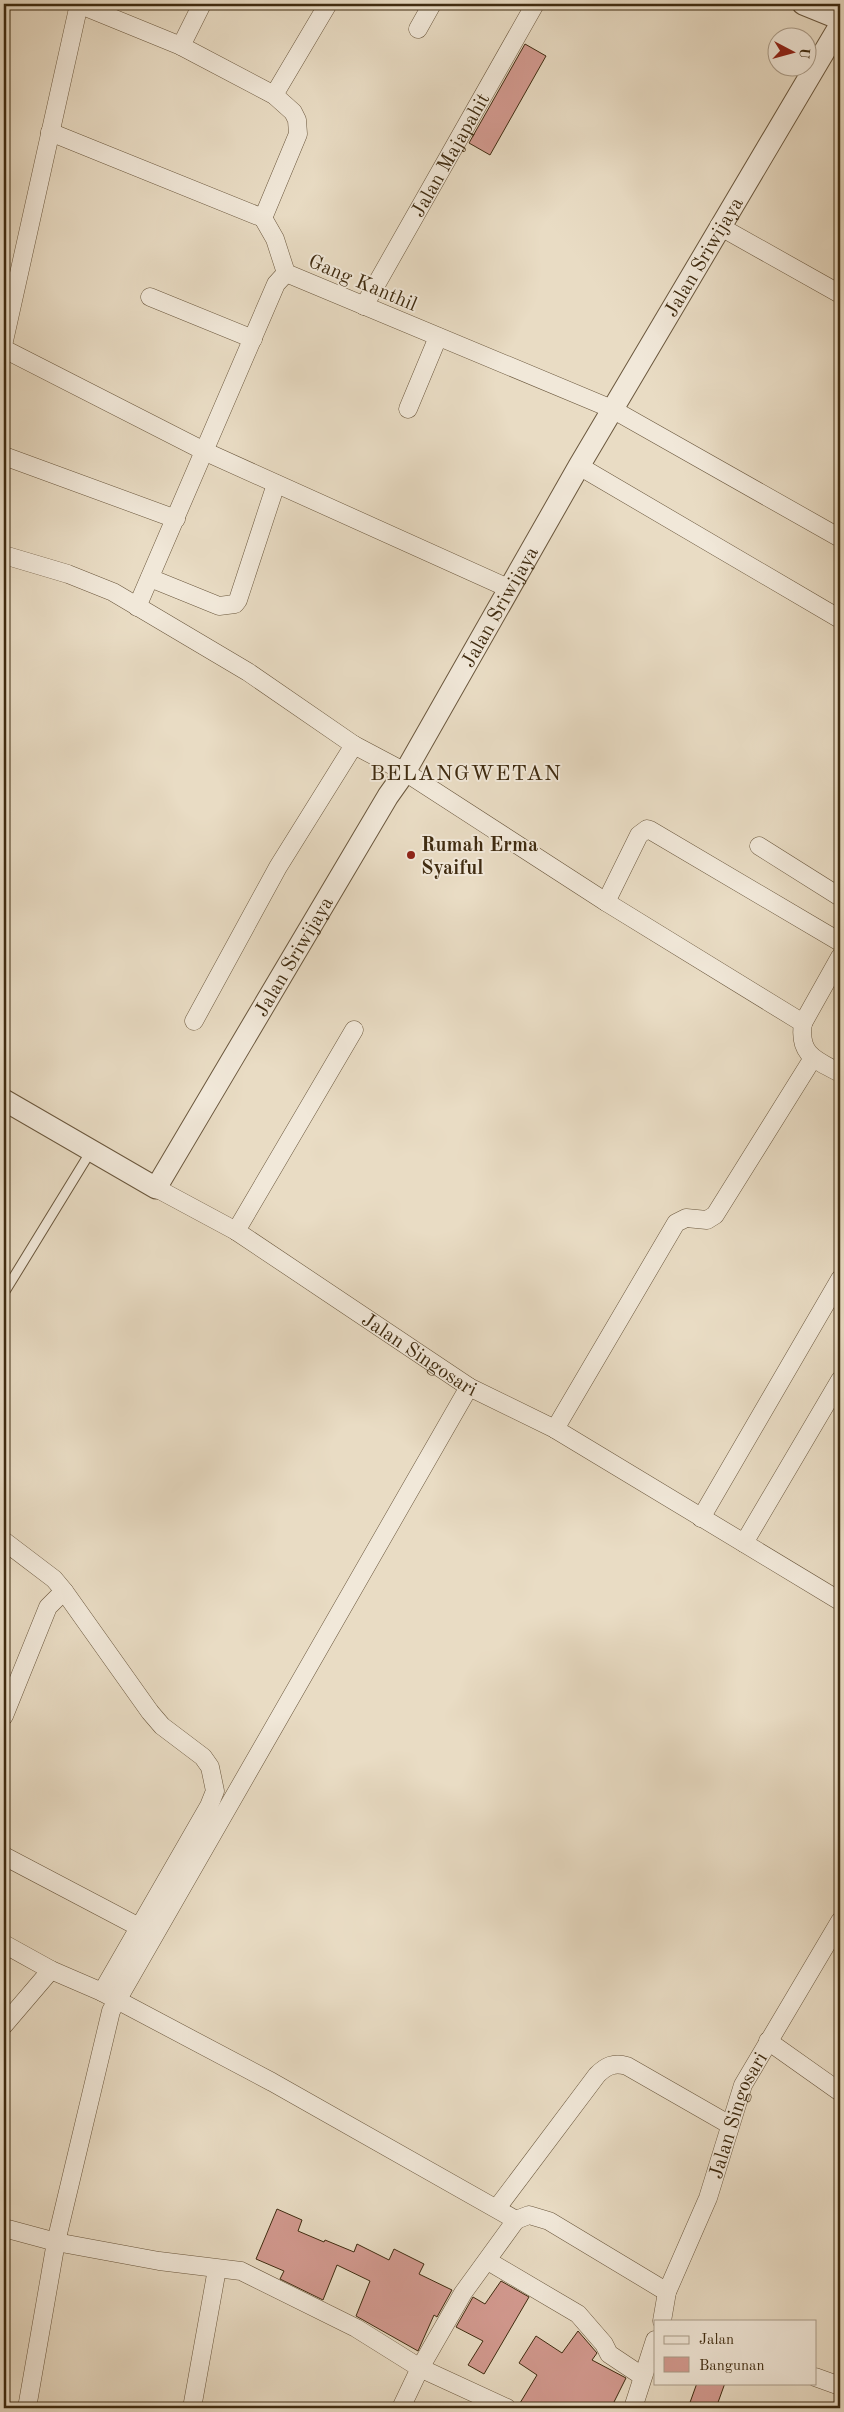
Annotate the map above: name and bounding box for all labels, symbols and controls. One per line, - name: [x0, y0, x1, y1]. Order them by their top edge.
- north arrow: [766, 28, 816, 78]
- text: U: [796, 47, 811, 60]
- street label: Jalan Majapahit: [409, 90, 494, 221]
- street label: Jalan Sriwijaya: [662, 194, 748, 321]
- street label: Gang Kanthil: [305, 252, 420, 316]
- street label: Jalan Sriwijaya: [459, 544, 543, 671]
- district label: BELANGWETAN: [370, 763, 562, 785]
- place label: Rumah Erma Syaiful: [421, 836, 538, 879]
- marker: Rumah Erma Syaiful: [405, 849, 417, 861]
- street label: Jalan Sriwijaya: [252, 894, 338, 1020]
- street label: Jalan Singosari: [357, 1310, 479, 1401]
- street label: Jalan Singosari: [707, 2049, 772, 2181]
- legend: [654, 2320, 816, 2384]
- text: Jalan: [699, 2333, 734, 2348]
- text: Bangunan: [699, 2359, 765, 2374]

